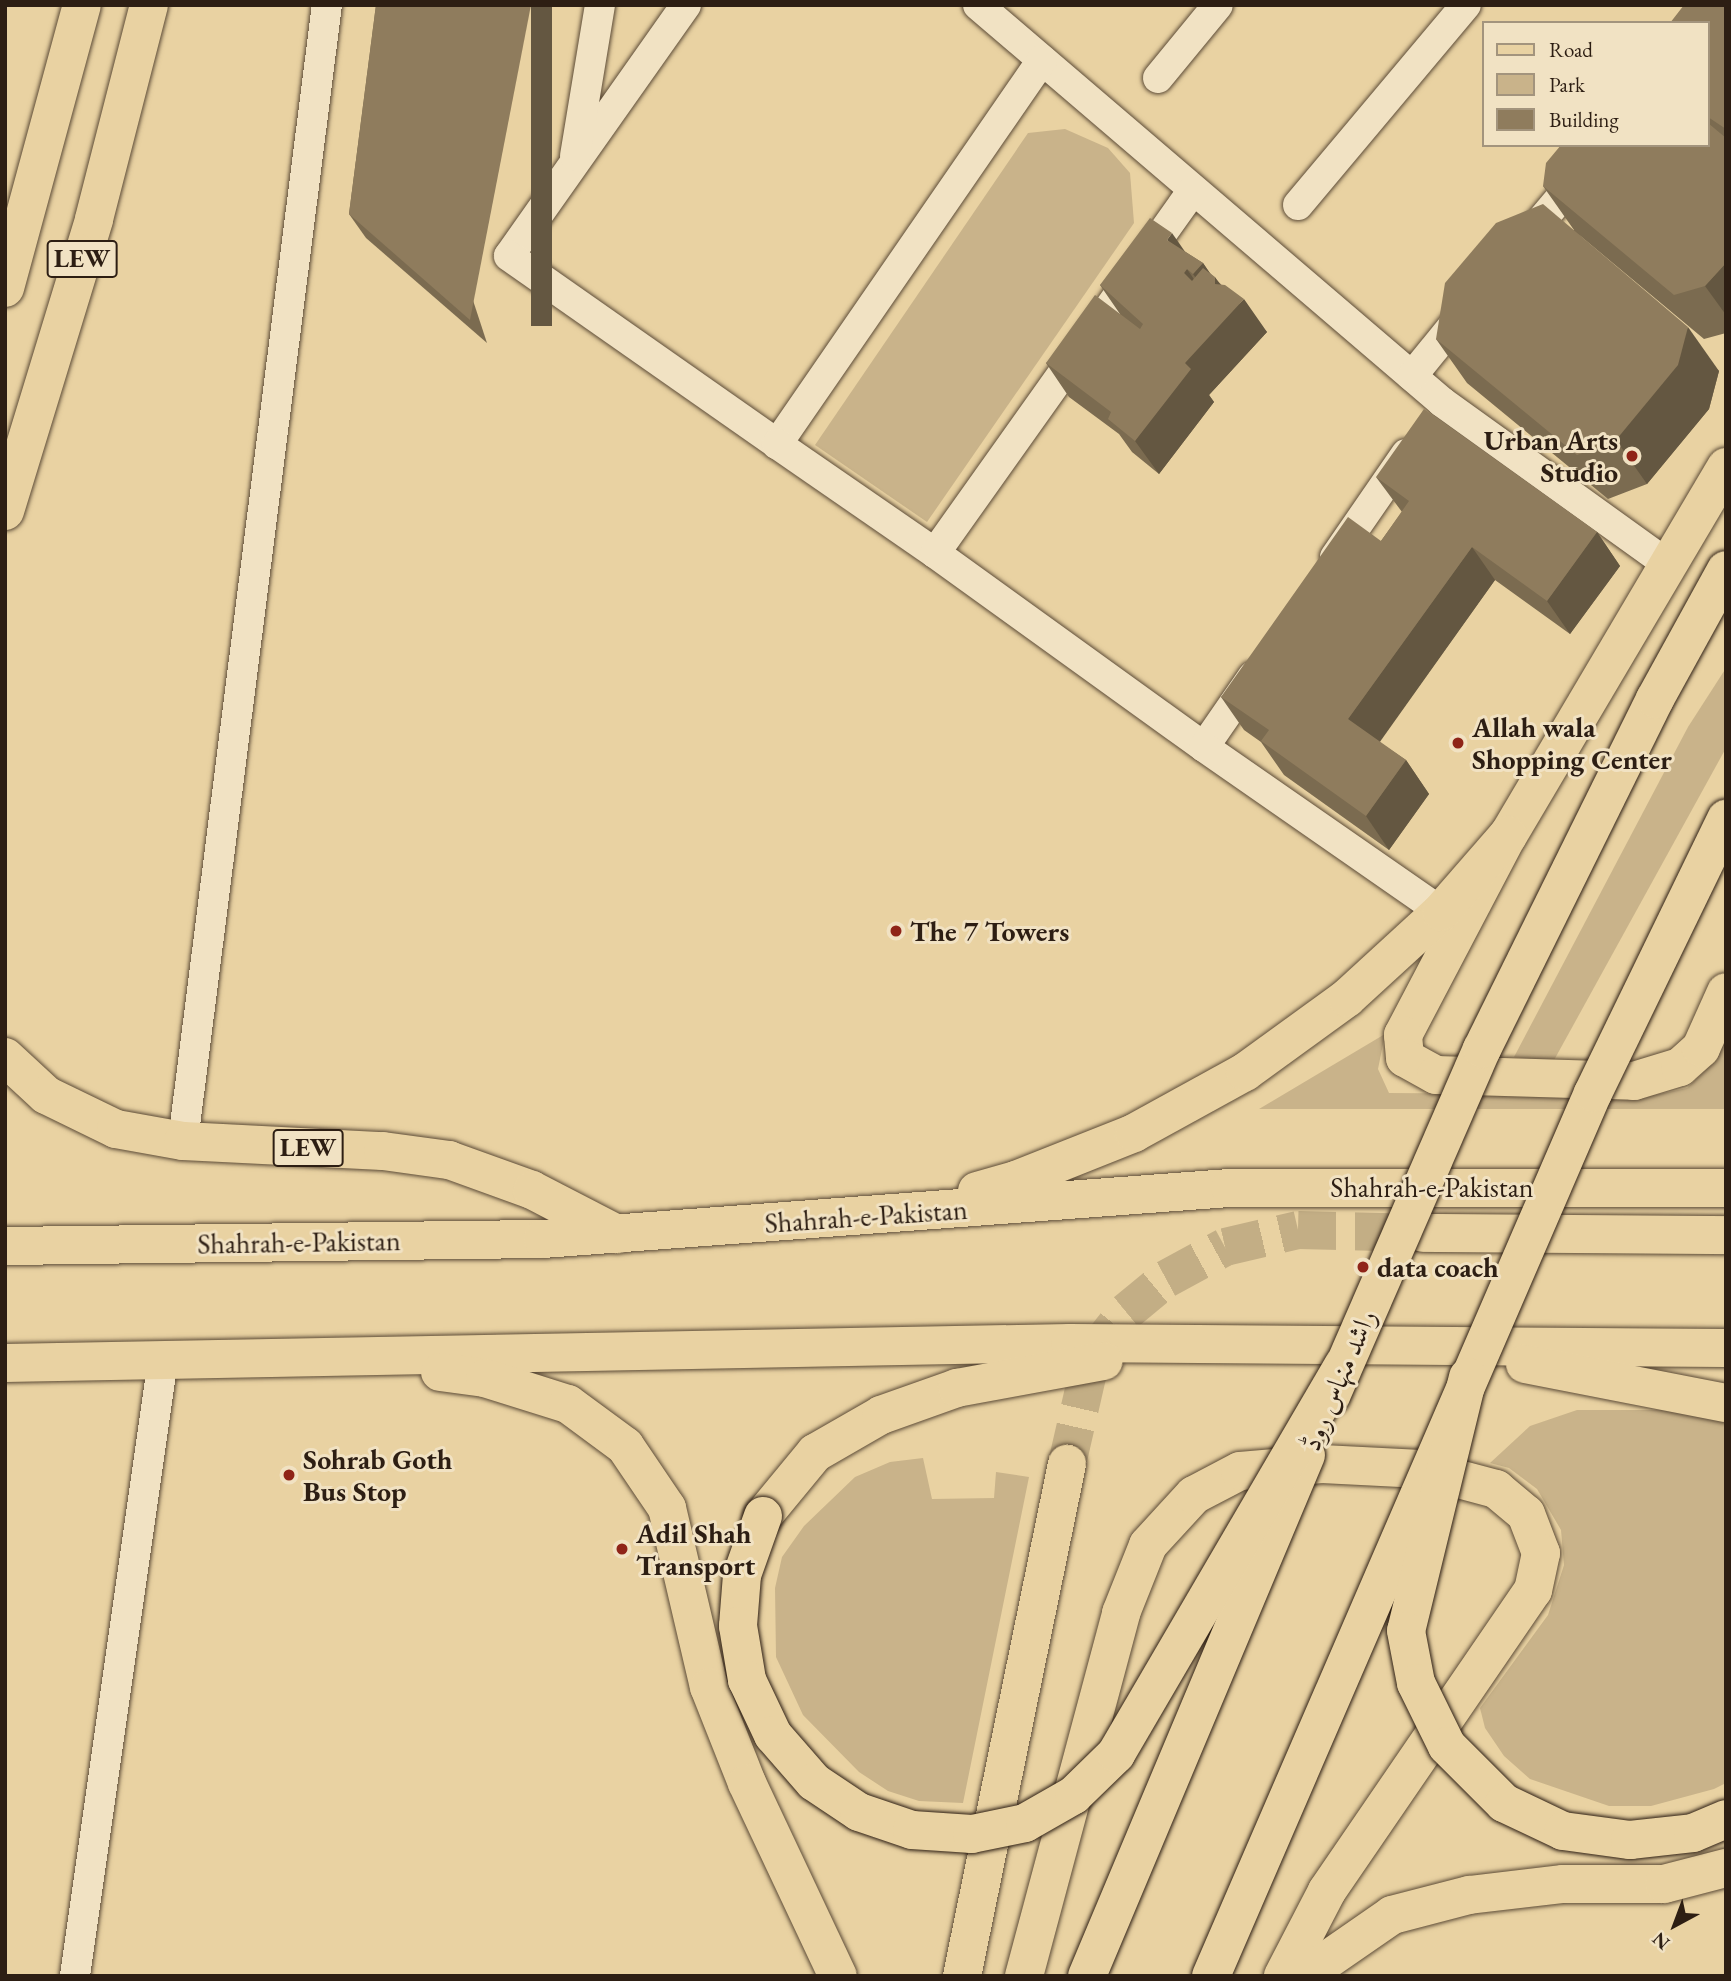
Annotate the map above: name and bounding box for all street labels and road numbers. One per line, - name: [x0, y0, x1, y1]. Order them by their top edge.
- road number: LEW: [45, 236, 119, 282]
- road number: LEW: [271, 1126, 345, 1170]
- street label: Shahrah-e-Pakistan: [1330, 1170, 1534, 1204]
- street label: Shahrah-e-Pakistan: [763, 1192, 969, 1240]
- street label: Shahrah-e-Pakistan: [197, 1223, 401, 1261]
- street label: راشد منہاس روڈ: [1293, 1304, 1383, 1456]

